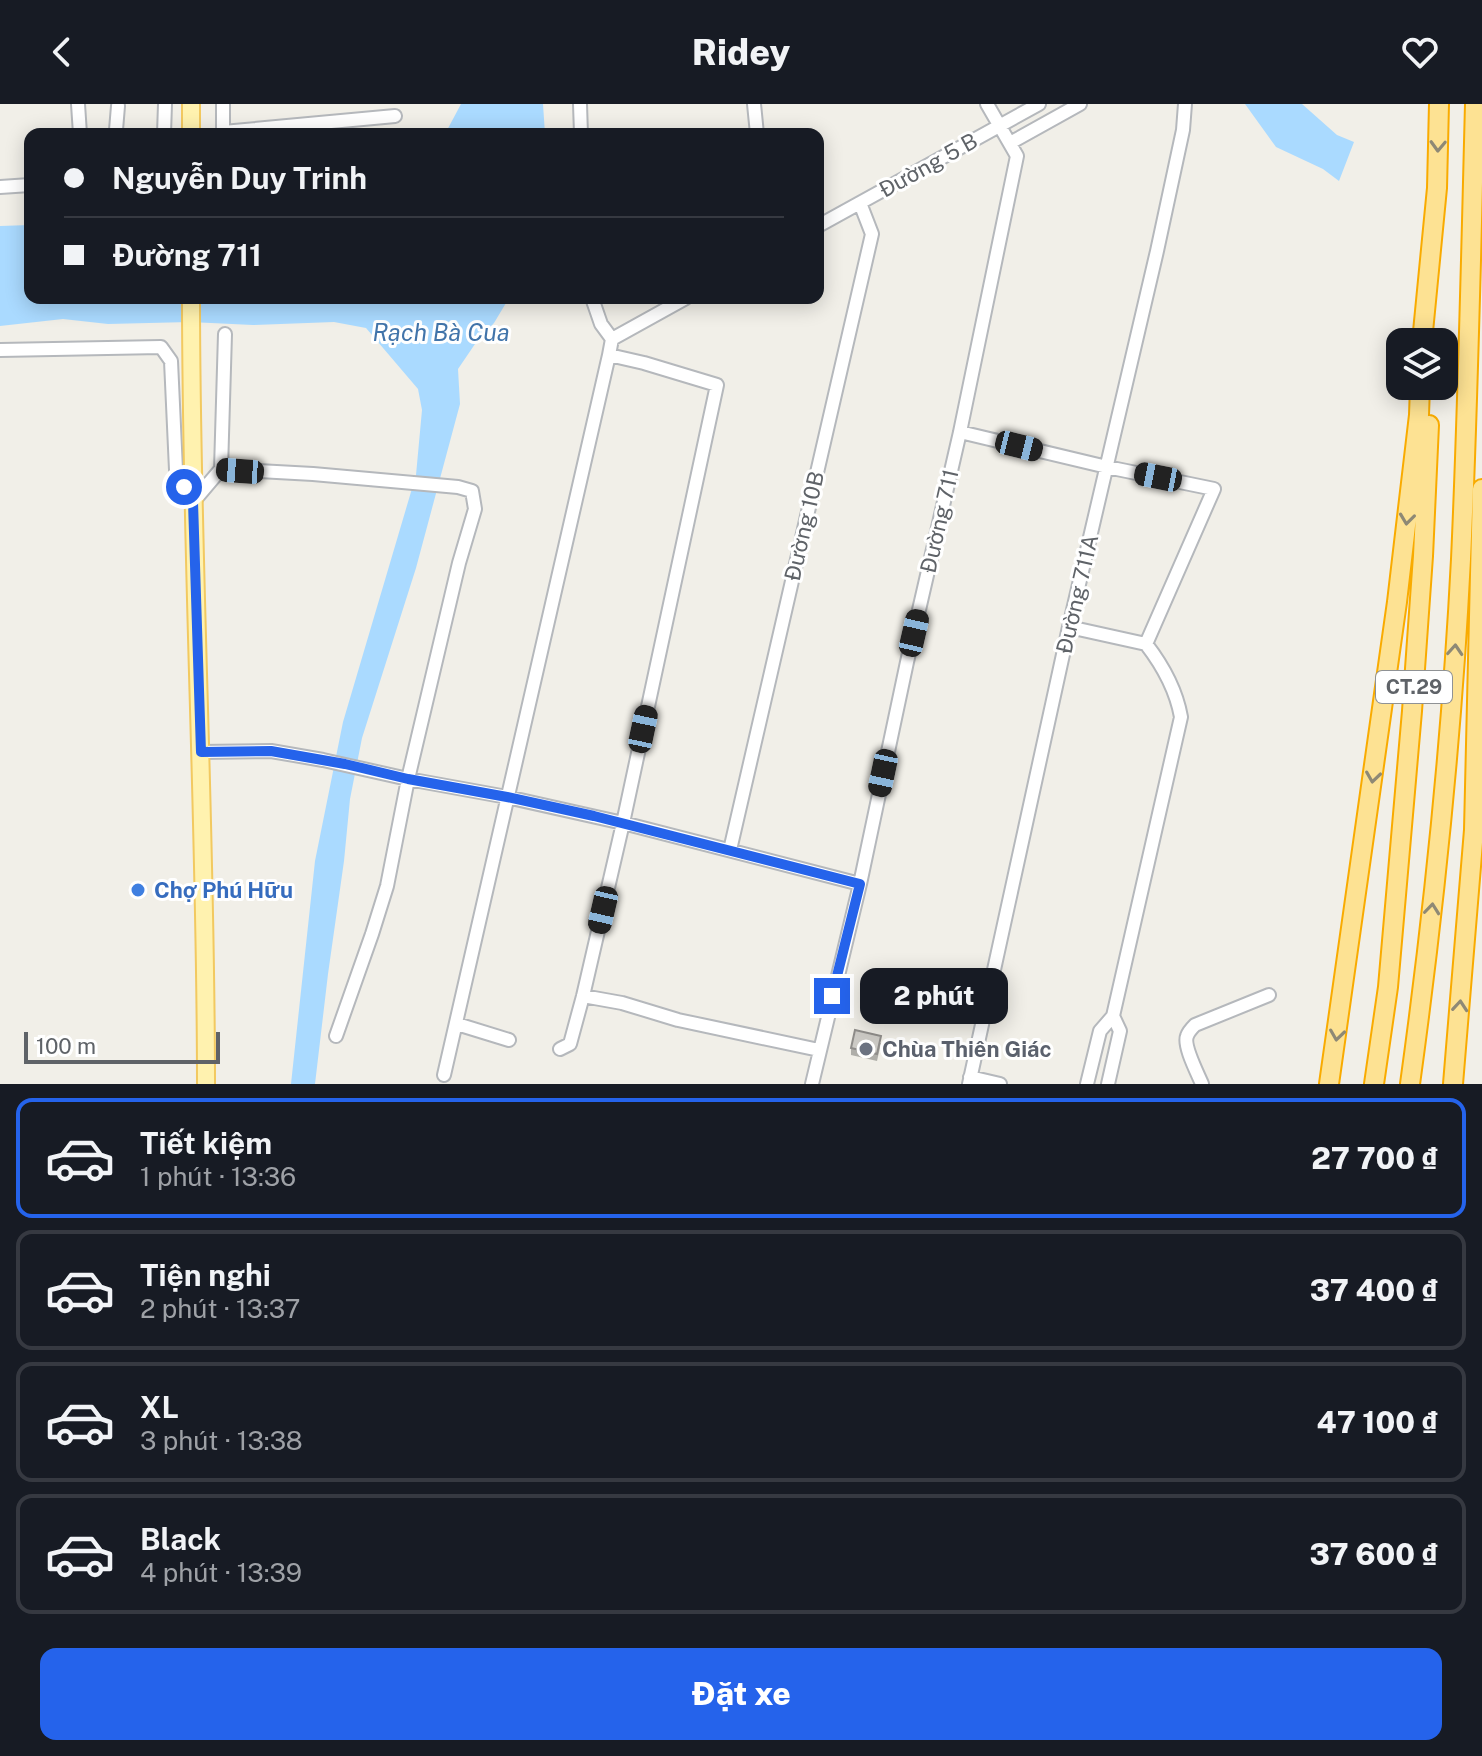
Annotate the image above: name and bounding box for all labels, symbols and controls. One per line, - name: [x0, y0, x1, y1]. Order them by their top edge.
- icon: back: [40, 30, 84, 74]
- icon: heart: [1398, 30, 1442, 74]
- text: Ridey: [692, 31, 790, 73]
- street label: Đường 5 B: [874, 127, 982, 203]
- one-way arrow: [1429, 140, 1447, 153]
- text: Nguyễn Duy Trinh: [112, 160, 367, 196]
- text: Đường 711: [112, 237, 262, 273]
- water label: Rạch Bà Cua: [372, 318, 510, 346]
- map controls: [1386, 328, 1458, 400]
- button: layers: [1386, 328, 1458, 400]
- car: [993, 429, 1045, 463]
- car: [215, 457, 265, 485]
- car: [1132, 461, 1184, 493]
- street label: Đường 711: [914, 466, 964, 576]
- route start: [166, 469, 202, 505]
- street label: Đường 10B: [779, 469, 829, 583]
- one-way arrow: [1398, 513, 1415, 526]
- street label: Đường 711A: [1051, 532, 1103, 656]
- car: [897, 607, 931, 659]
- one-way arrow: [1446, 643, 1463, 656]
- road number: CT.29: [1376, 671, 1452, 703]
- car: [626, 703, 660, 755]
- car: [866, 747, 900, 799]
- one-way arrow: [1365, 770, 1382, 784]
- place label: Chợ Phú Hữu: [154, 877, 293, 903]
- marker: Chợ Phú Hữu: [129, 881, 147, 899]
- car: [586, 884, 620, 936]
- one-way arrow: [1423, 902, 1440, 915]
- callout: 2 phút: [860, 968, 1008, 1024]
- route end: [814, 978, 850, 1014]
- text: 2 phút: [894, 980, 974, 1011]
- one-way arrow: [1451, 999, 1468, 1012]
- scale bar: [24, 1028, 220, 1064]
- one-way arrow: [1329, 1028, 1346, 1041]
- text: 100 m: [36, 1033, 96, 1059]
- place label: Chùa Thiên Giác: [882, 1036, 1052, 1062]
- marker: Chùa Thiên Giác: [857, 1040, 875, 1058]
- icon: car: [44, 1122, 116, 1194]
- text: Tiết kiệm: [140, 1125, 272, 1161]
- text: 27 700 ₫: [1311, 1140, 1438, 1176]
- text: 1 phút · 13:36: [140, 1161, 296, 1192]
- icon: car: [44, 1254, 116, 1326]
- text: Tiện nghi: [140, 1257, 271, 1293]
- text: 37 400 ₫: [1310, 1272, 1438, 1308]
- text: 2 phút · 13:37: [140, 1293, 300, 1324]
- icon: car: [44, 1386, 116, 1458]
- text: XL: [140, 1389, 179, 1425]
- text: 47 100 ₫: [1317, 1404, 1438, 1440]
- text: 3 phút · 13:38: [140, 1425, 303, 1456]
- icon: car: [44, 1518, 116, 1590]
- text: Black: [140, 1521, 221, 1557]
- text: 37 600 ₫: [1310, 1536, 1438, 1572]
- text: 4 phút · 13:39: [140, 1557, 302, 1588]
- button: Đặt xe: [40, 1648, 1442, 1740]

